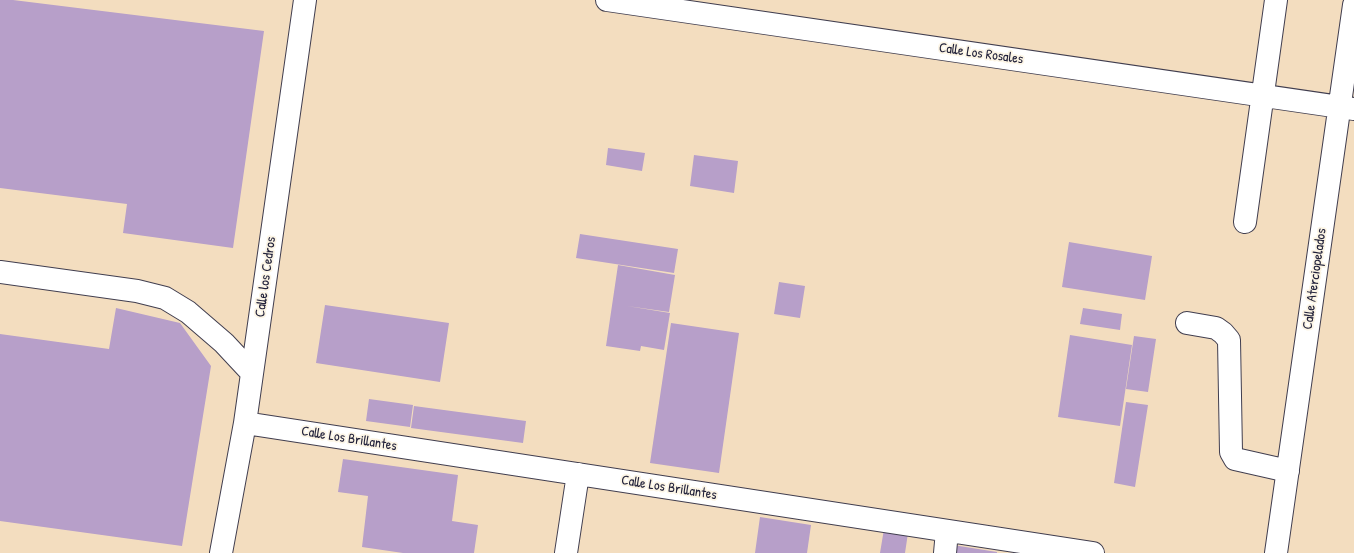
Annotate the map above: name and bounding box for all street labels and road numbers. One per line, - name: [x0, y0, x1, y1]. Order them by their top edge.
- street label: Calle Los Rosales: [938, 40, 1024, 68]
- street label: Calle Aterciopelados: [1300, 227, 1330, 331]
- street label: Calle los Cedros: [252, 236, 280, 318]
- street label: Calle Los Brillantes: [300, 423, 398, 455]
- street label: Calle Los Brillantes: [620, 472, 718, 504]

